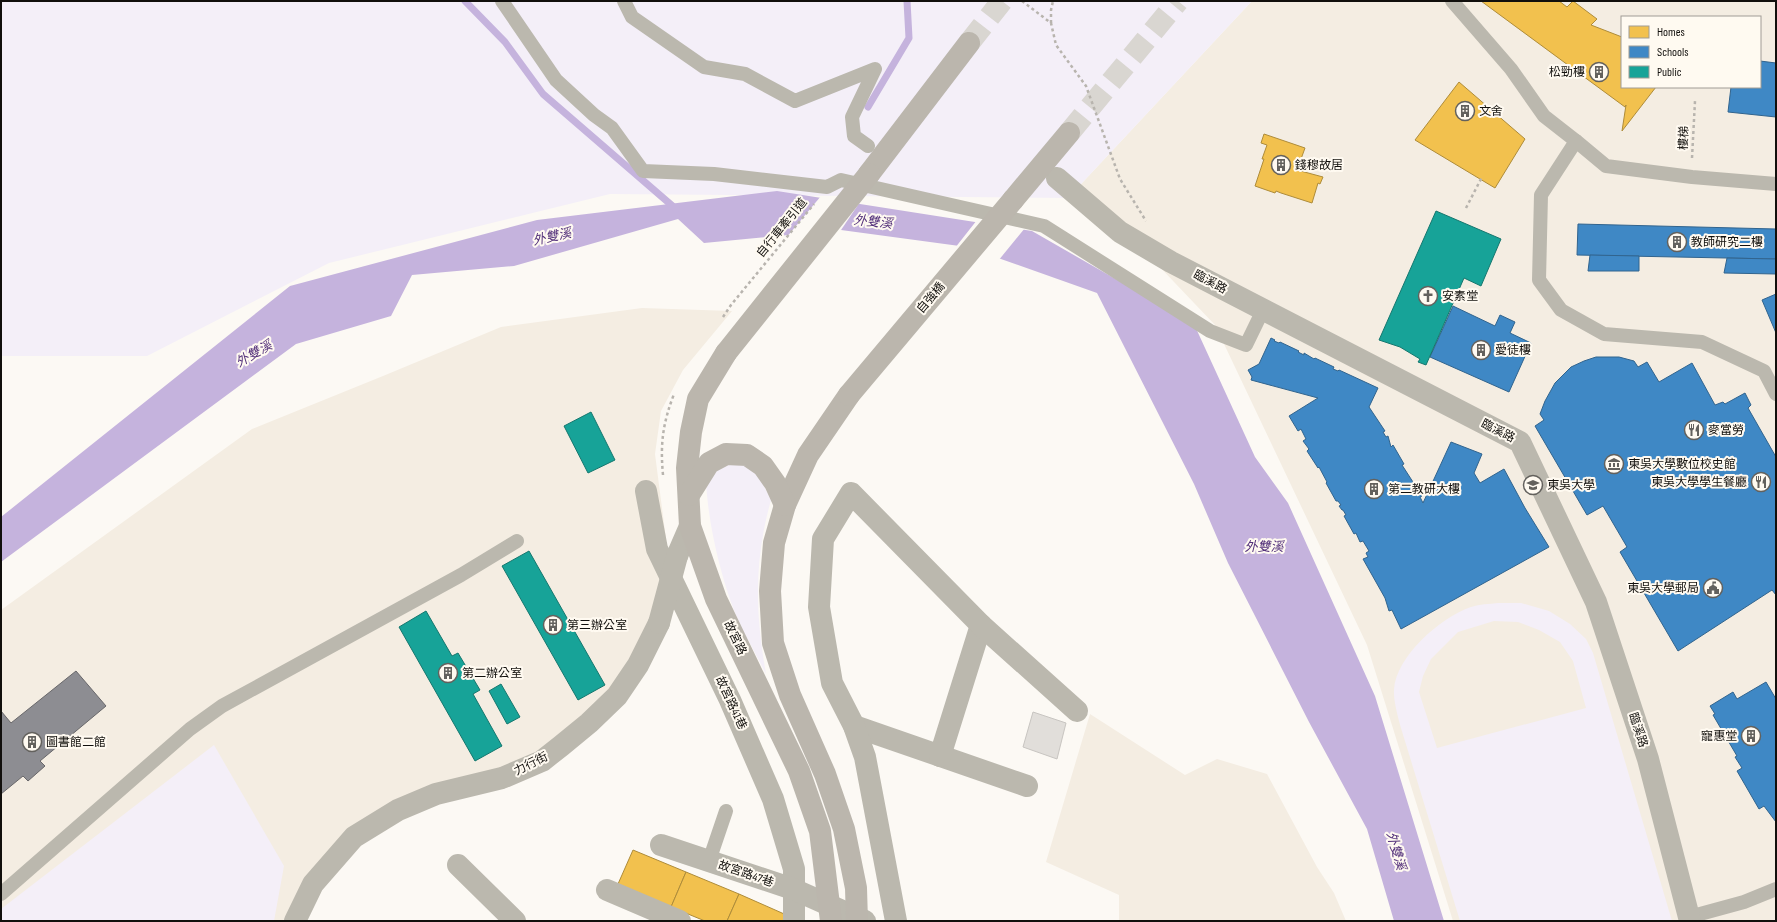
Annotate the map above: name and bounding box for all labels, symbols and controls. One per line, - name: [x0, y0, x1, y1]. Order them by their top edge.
- legend: [1621, 16, 1761, 88]
- text: Homes: [1657, 25, 1685, 40]
- text: Schools: [1657, 45, 1689, 60]
- building icon: 松勁樓: [1588, 61, 1610, 83]
- place label: 松勁樓: [1549, 65, 1585, 80]
- text: Public: [1657, 65, 1682, 80]
- building icon: 文舍: [1454, 100, 1476, 122]
- place label: 文舍: [1479, 104, 1503, 119]
- street label: 樓梯: [1676, 126, 1692, 150]
- building icon: 錢穆故居: [1270, 154, 1292, 176]
- place label: 錢穆故居: [1295, 158, 1343, 173]
- street label: 自行車牽引道: [754, 195, 810, 261]
- water label: 外雙溪: [853, 212, 895, 232]
- water label: 外雙溪: [531, 225, 575, 249]
- building icon: 教師研究二樓: [1666, 231, 1688, 253]
- place label: 教師研究二樓: [1691, 235, 1763, 250]
- street label: 臨溪路: [1191, 267, 1229, 297]
- street label: 自強橋: [914, 279, 948, 317]
- church icon: 安素堂: [1417, 285, 1439, 307]
- place label: 安素堂: [1442, 289, 1478, 304]
- water label: 外雙溪: [233, 336, 277, 371]
- building icon: 愛徒樓: [1470, 339, 1492, 361]
- place label: 愛徒樓: [1495, 343, 1531, 358]
- street label: 臨溪路: [1479, 416, 1517, 446]
- restaurant icon: 麥當勞: [1683, 419, 1705, 441]
- place label: 麥當勞: [1708, 423, 1744, 438]
- museum icon: 東吳大學數位校史館: [1603, 453, 1625, 475]
- place label: 東吳大學數位校史館: [1628, 457, 1736, 472]
- restaurant icon: 東吳大學學生餐廳: [1750, 471, 1772, 493]
- school or university icon: 東吳大學: [1522, 474, 1544, 496]
- place label: 東吳大學學生餐廳: [1651, 475, 1747, 490]
- building icon: 第二教研大樓: [1363, 478, 1385, 500]
- place label: 東吳大學: [1547, 478, 1595, 493]
- place label: 第二教研大樓: [1388, 482, 1460, 497]
- water label: 外雙溪: [1244, 539, 1285, 555]
- public building icon: 東吳大學郵局: [1702, 577, 1724, 599]
- place label: 東吳大學郵局: [1627, 581, 1699, 596]
- building icon: 第三辦公室: [542, 614, 564, 636]
- place label: 第三辦公室: [567, 618, 627, 633]
- street label: 故宮路: [720, 619, 750, 657]
- building icon: 第二辦公室: [437, 662, 459, 684]
- place label: 第二辦公室: [462, 666, 522, 681]
- street label: 故宮路41巷: [712, 674, 750, 732]
- street label: 臨溪路: [1625, 711, 1651, 749]
- building icon: 寵惠堂: [1740, 725, 1762, 747]
- place label: 寵惠堂: [1701, 729, 1737, 744]
- building icon: 圖書館二館: [21, 731, 43, 753]
- place label: 圖書館二館: [46, 735, 106, 750]
- street label: 力行街: [512, 749, 550, 779]
- water label: 外雙溪: [1383, 830, 1410, 874]
- street label: 故宮路47巷: [716, 858, 776, 890]

